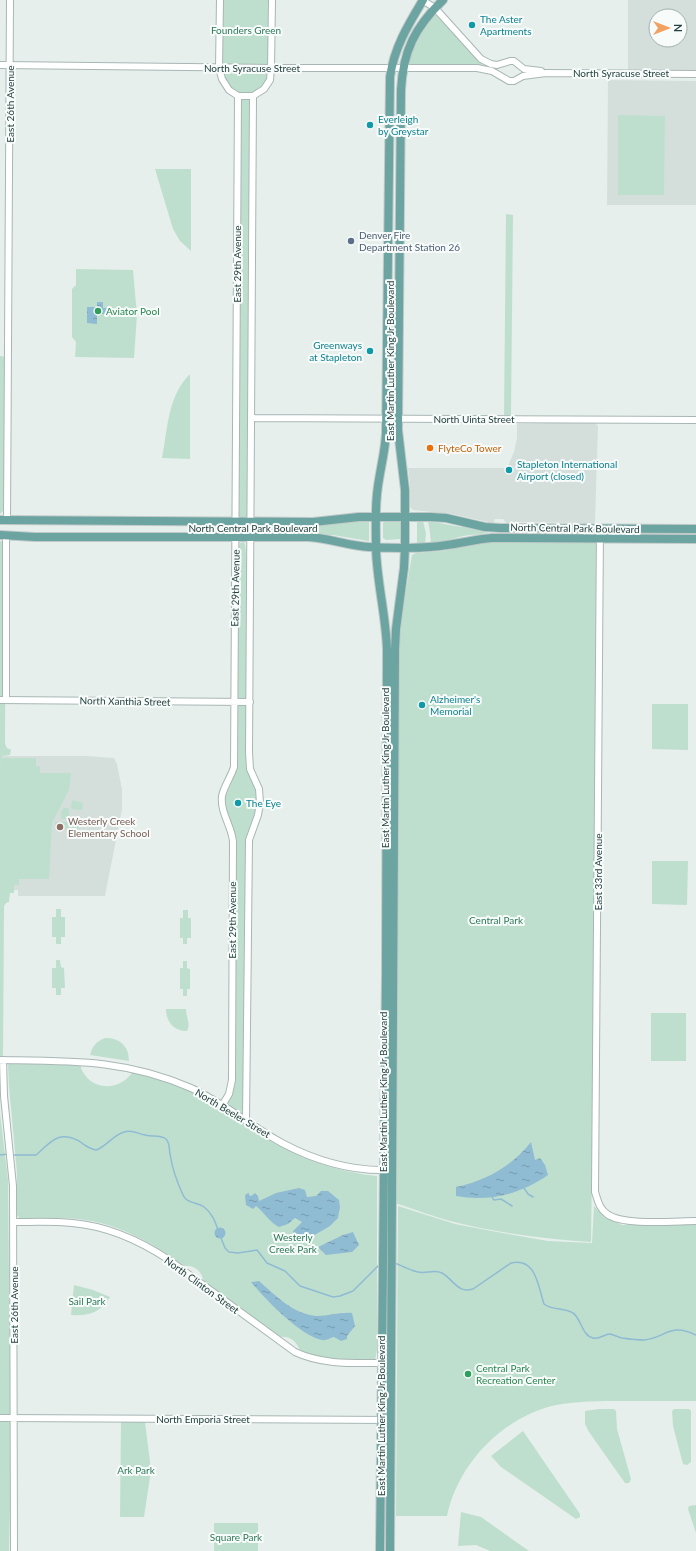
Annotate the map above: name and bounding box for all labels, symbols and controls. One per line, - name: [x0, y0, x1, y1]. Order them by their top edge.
- north arrow: [648, 8, 688, 48]
- place label: The Aster Apartments: [480, 13, 531, 37]
- marker: The Aster Apartments: [467, 20, 477, 30]
- park label: Founders Green: [211, 24, 281, 36]
- text: N: [672, 24, 685, 32]
- street label: North Syracuse Street: [204, 62, 301, 74]
- street label: East 26th Avenue: [4, 65, 16, 143]
- street label: North Syracuse Street: [573, 67, 670, 79]
- place label: Everleigh by Greystar: [378, 113, 429, 137]
- marker: Everleigh by Greystar: [365, 120, 375, 130]
- street label: East 29th Avenue: [231, 225, 243, 303]
- place label: Denver Fire Department Station 26: [359, 229, 460, 253]
- marker: Denver Fire Department Station 26: [346, 236, 356, 246]
- street label: East Martin Luther King Jr Boulevard: [384, 281, 396, 441]
- place label: Aviator Pool: [106, 305, 160, 317]
- marker: Aviator Pool: [93, 306, 103, 316]
- place label: Greenways at Stapleton: [309, 339, 362, 363]
- marker: Greenways at Stapleton: [365, 346, 375, 356]
- street label: North Uinta Street: [433, 413, 515, 425]
- place label: FlyteCo Tower: [438, 442, 502, 454]
- marker: FlyteCo Tower: [425, 443, 435, 453]
- place label: Stapleton International Airport (closed): [517, 458, 617, 482]
- marker: Stapleton International Airport (closed): [504, 465, 514, 475]
- street label: North Central Park Boulevard: [510, 521, 640, 535]
- street label: North Central Park Boulevard: [188, 522, 318, 534]
- street label: East 29th Avenue: [228, 549, 242, 627]
- street label: East Martin Luther King Jr Boulevard: [379, 688, 391, 848]
- place label: Alzheimer's Memorial: [430, 693, 480, 717]
- street label: North Xanthia Street: [79, 694, 171, 708]
- marker: Alzheimer's Memorial: [417, 700, 427, 710]
- place label: The Eye: [246, 797, 281, 809]
- marker: The Eye: [233, 798, 243, 808]
- place label: Westerly Creek Elementary School: [68, 815, 150, 839]
- marker: Westerly Creek Elementary School: [55, 822, 65, 832]
- street label: East 33rd Avenue: [592, 833, 604, 911]
- street label: East 29th Avenue: [226, 881, 238, 959]
- park label: Central Park: [469, 914, 524, 926]
- street label: East Martin Luther King Jr Boulevard: [377, 1012, 389, 1172]
- street label: North Beeler Street: [193, 1086, 273, 1140]
- park label: Westerly Creek Park: [269, 1231, 318, 1255]
- street label: North Clinton Street: [162, 1254, 242, 1316]
- street label: East 26th Avenue: [8, 1266, 20, 1344]
- park label: Sail Park: [68, 1295, 107, 1307]
- street label: East Martin Luther King Jr Boulevard: [375, 1336, 387, 1496]
- place label: Central Park Recreation Center: [476, 1362, 556, 1386]
- marker: Central Park Recreation Center: [463, 1369, 473, 1379]
- street label: North Emporia Street: [156, 1413, 250, 1425]
- park label: Ark Park: [117, 1464, 156, 1476]
- park label: Square Park: [210, 1531, 263, 1543]

